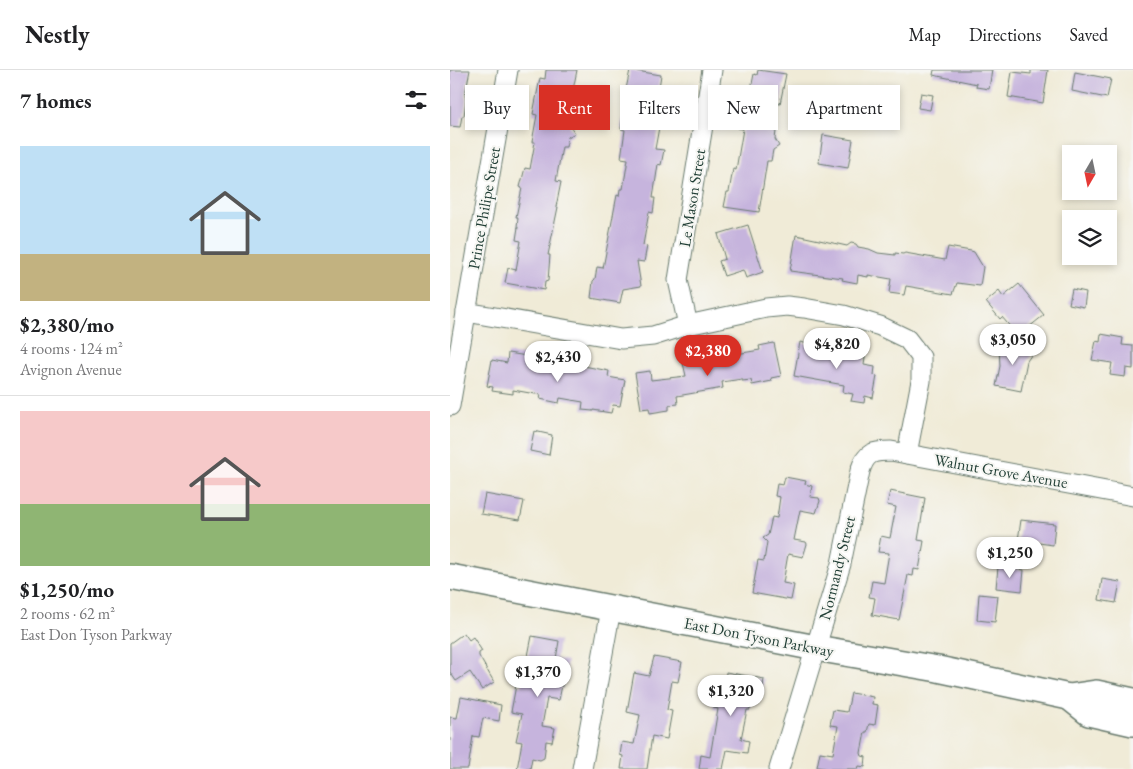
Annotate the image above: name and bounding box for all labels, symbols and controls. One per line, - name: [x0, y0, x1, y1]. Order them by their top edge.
- text: Nestly: [25, 19, 90, 50]
- text: Map: [909, 23, 941, 46]
- text: Directions: [969, 23, 1041, 46]
- text: Saved: [1069, 23, 1108, 46]
- chip: Buy: [465, 85, 529, 130]
- chip: Rent: [539, 85, 610, 130]
- chip: Filters: [620, 85, 698, 130]
- chip: New: [708, 85, 778, 130]
- chip: Apartment: [788, 85, 900, 130]
- icon: filters: [402, 86, 430, 114]
- text: 7 homes: [20, 87, 92, 114]
- street label: Prince Philipe Street: [463, 145, 505, 271]
- north arrow: [1062, 145, 1118, 200]
- map controls: [1062, 145, 1117, 265]
- street label: Le Mason Street: [674, 147, 710, 249]
- icon: home: [180, 178, 270, 268]
- button: layers: [1062, 210, 1117, 265]
- text: $2,380/mo: [20, 311, 114, 338]
- pin: $3,050: [972, 324, 1054, 366]
- pin: $4,820: [796, 328, 878, 370]
- text: $3,050: [990, 329, 1036, 350]
- text: $4,820: [814, 333, 860, 354]
- pin: $2,380: [667, 334, 749, 377]
- text: 4 rooms · 124 m²: [20, 338, 123, 359]
- pin: $2,430: [517, 340, 599, 383]
- text: $2,380: [685, 340, 731, 361]
- text: $2,430: [535, 346, 581, 367]
- text: Avignon Avenue: [20, 359, 122, 380]
- icon: home: [180, 444, 270, 534]
- street label: Walnut Grove Avenue: [933, 449, 1069, 493]
- street label: Normandy Street: [814, 514, 860, 622]
- pin: $1,250: [969, 536, 1051, 579]
- text: $1,250: [987, 542, 1033, 563]
- text: $1,250/mo: [20, 576, 114, 603]
- text: 2 rooms · 62 m²: [20, 603, 115, 624]
- street label: East Don Tyson Parkway: [682, 612, 837, 662]
- text: East Don Tyson Parkway: [20, 624, 172, 645]
- pin: $1,370: [497, 656, 579, 698]
- text: $1,370: [515, 661, 561, 682]
- pin: $1,320: [690, 674, 772, 717]
- text: $1,320: [708, 680, 754, 701]

